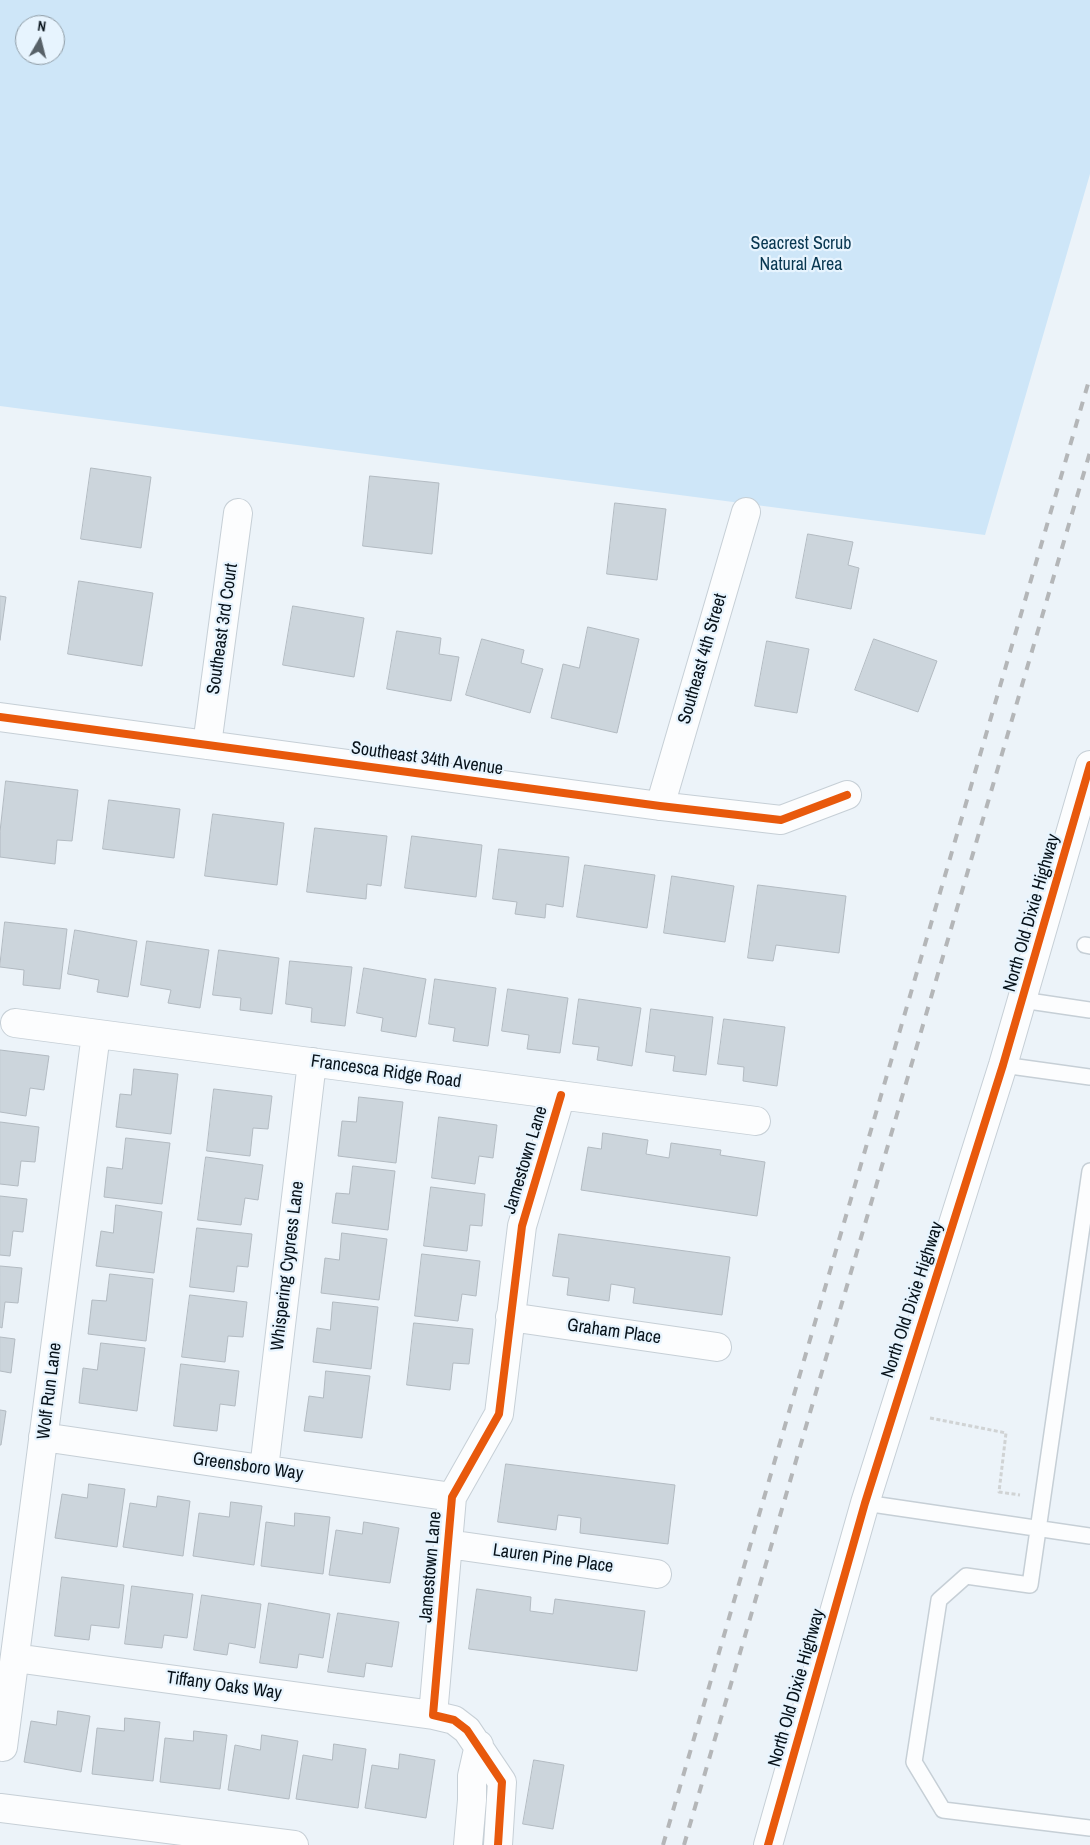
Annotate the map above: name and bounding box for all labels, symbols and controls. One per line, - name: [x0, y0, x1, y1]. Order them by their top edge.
- north arrow: [15, 15, 65, 65]
- text: N: [37, 17, 47, 36]
- park label: Seacrest Scrub Natural Area: [751, 233, 851, 276]
- street label: Southeast 3rd Court: [203, 562, 243, 696]
- street label: Southeast 4th Street: [674, 591, 732, 727]
- street label: Southeast 34th Avenue: [350, 738, 504, 780]
- street label: North Old Dixie Highway: [999, 832, 1065, 994]
- street label: Francesca Ridge Road: [309, 1051, 463, 1093]
- street label: Jamestown Lane: [499, 1103, 553, 1217]
- street label: Whispering Cypress Lane: [267, 1180, 309, 1352]
- street label: North Old Dixie Highway: [878, 1219, 948, 1381]
- street label: Graham Place: [566, 1315, 662, 1349]
- street label: Wolf Run Lane: [33, 1341, 67, 1441]
- street label: Greensboro Way: [192, 1449, 304, 1485]
- street label: Jamestown Lane: [415, 1510, 447, 1624]
- street label: Lauren Pine Place: [491, 1540, 615, 1578]
- street label: North Old Dixie Highway: [764, 1607, 830, 1769]
- street label: Tiffany Oaks Way: [165, 1667, 283, 1705]

